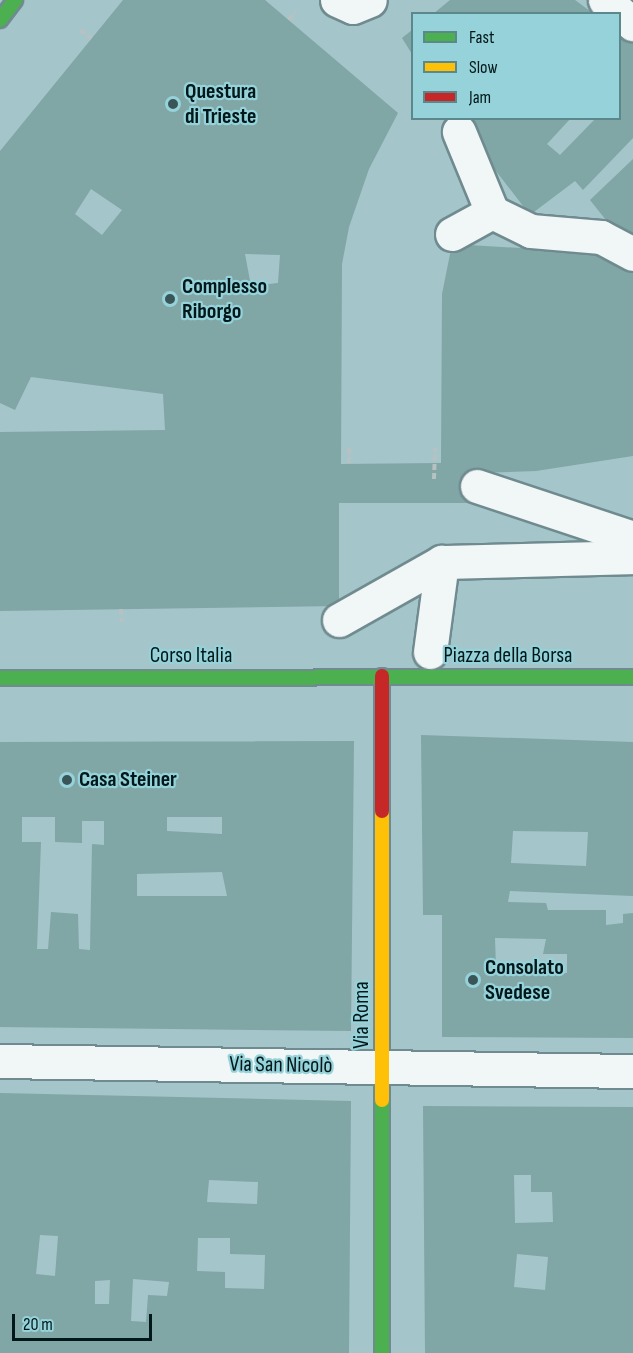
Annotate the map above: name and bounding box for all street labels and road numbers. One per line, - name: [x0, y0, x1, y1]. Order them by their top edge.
- street label: Corso Italia: [150, 643, 232, 669]
- street label: Piazza della Borsa: [444, 643, 572, 669]
- street label: Via Roma: [349, 981, 375, 1049]
- street label: Via San Nicolò: [229, 1051, 333, 1079]

